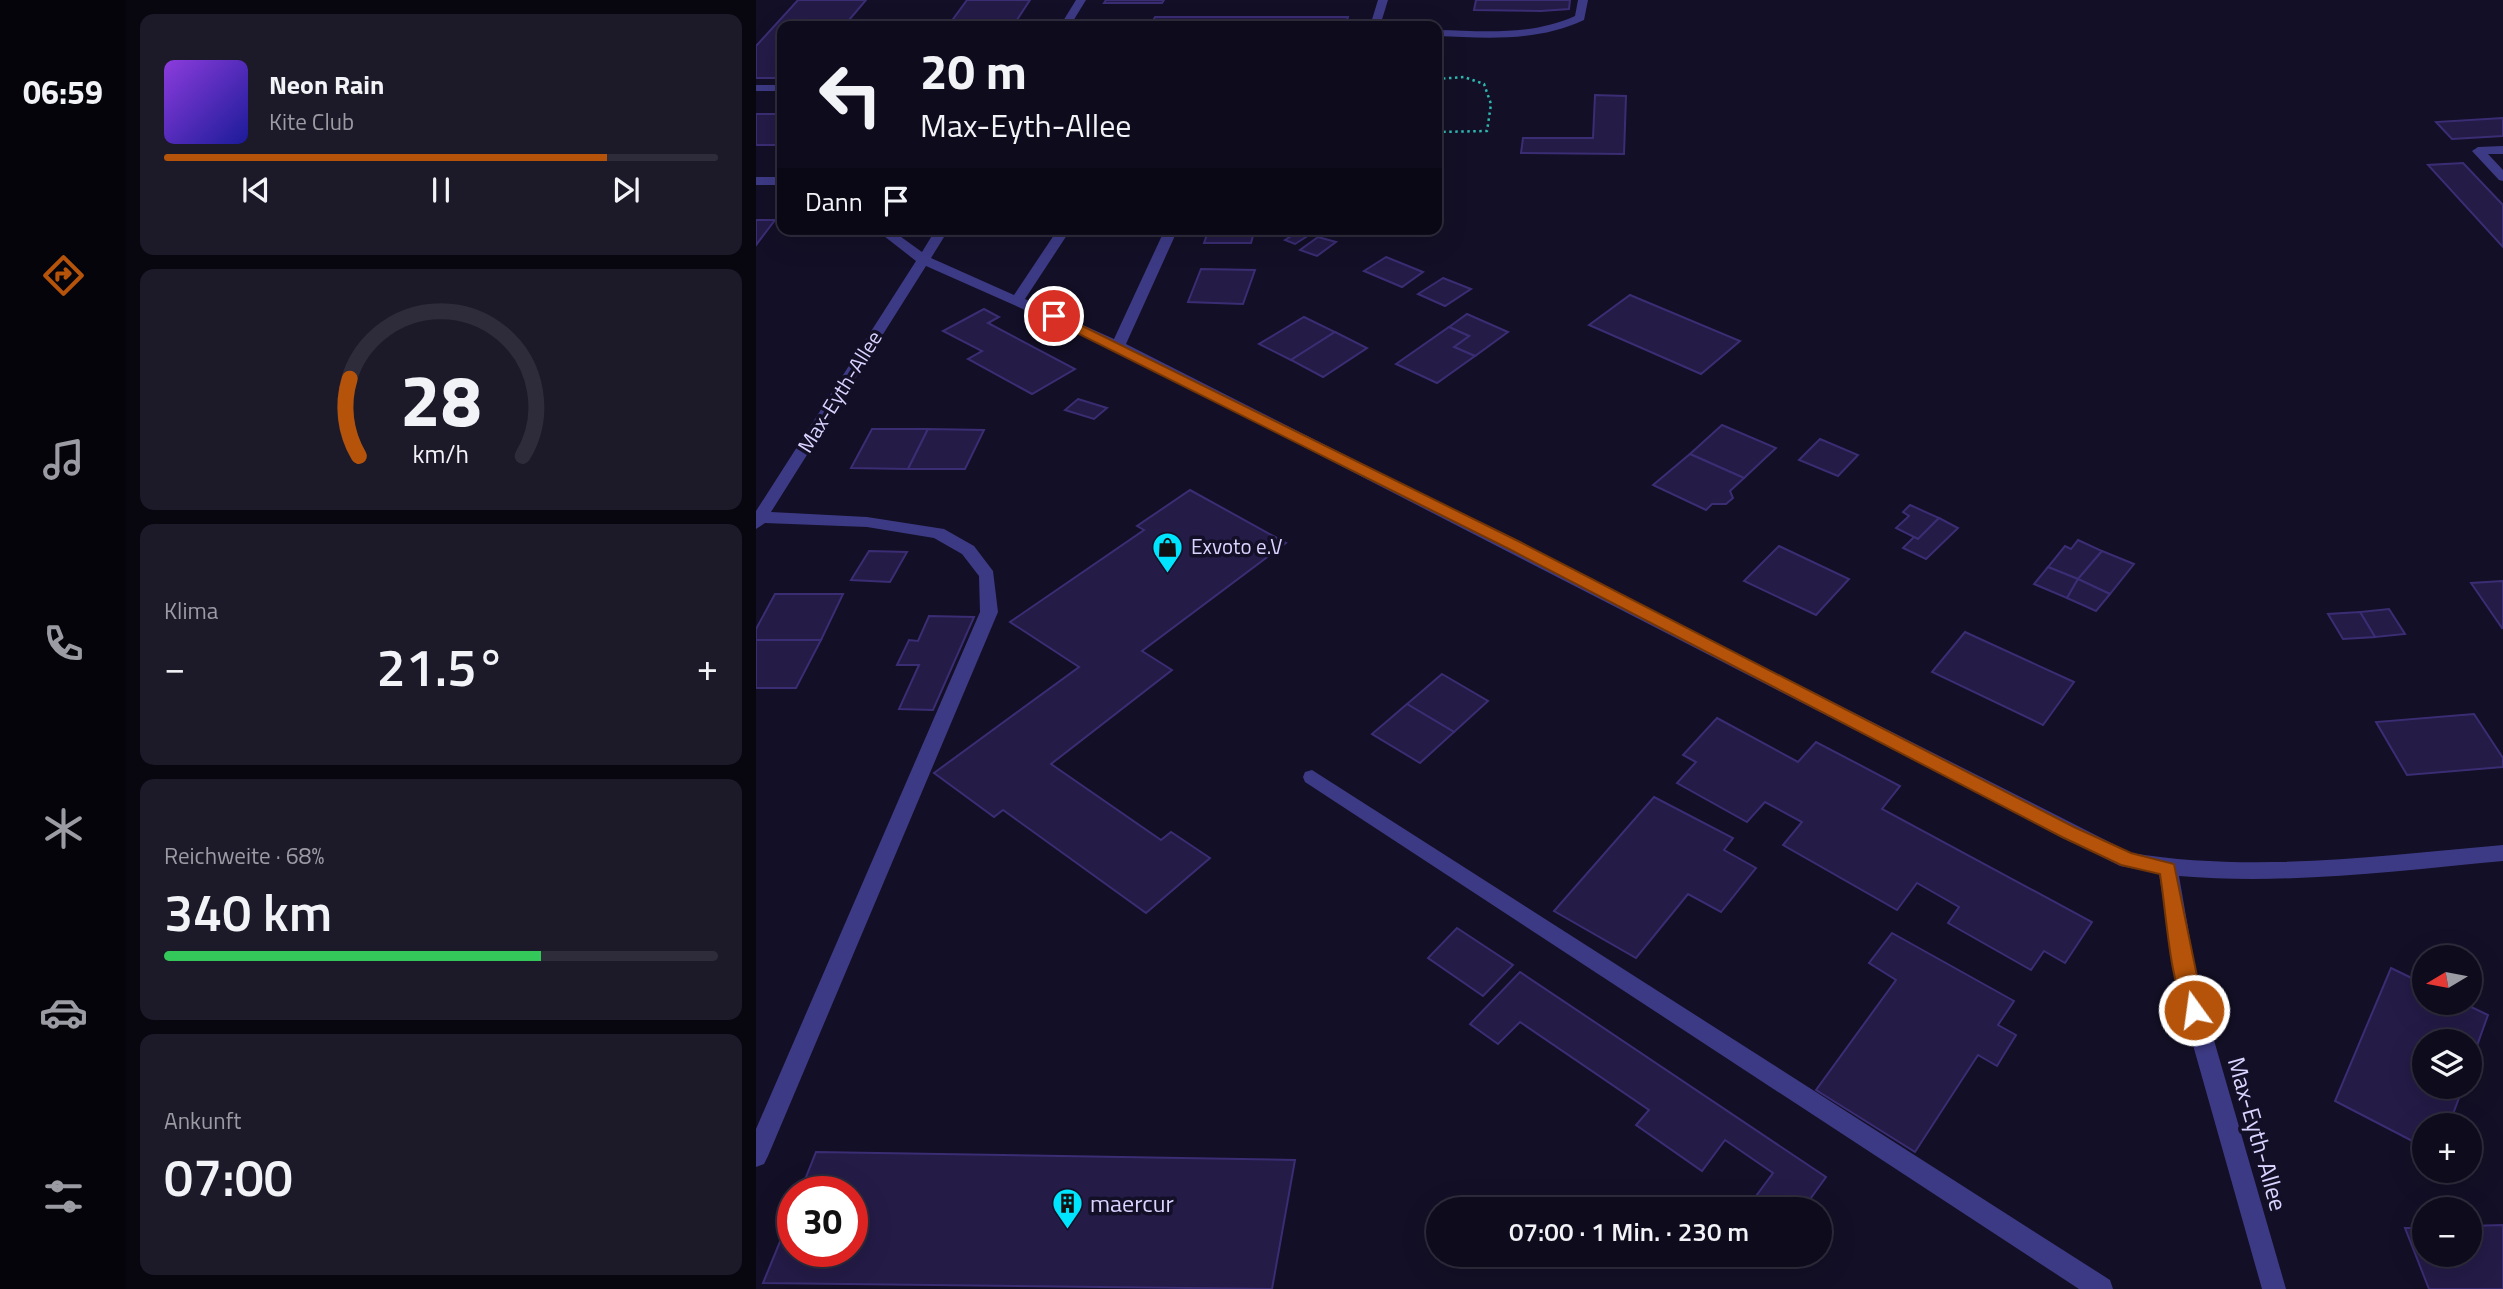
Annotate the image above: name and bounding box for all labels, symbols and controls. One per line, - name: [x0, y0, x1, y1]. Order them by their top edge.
- text: 20 m: [920, 33, 1027, 108]
- icon: left: [805, 49, 896, 140]
- text: Neon Rain: [269, 65, 384, 104]
- text: 06:59: [23, 68, 103, 116]
- text: Max-Eyth-Allee: [920, 101, 1131, 149]
- text: Kite Club: [269, 104, 354, 139]
- icon: previous: [237, 171, 275, 209]
- icon: pause: [422, 171, 460, 209]
- icon: next: [607, 171, 645, 209]
- text: Dann: [805, 182, 863, 221]
- icon: arrive: [877, 182, 915, 220]
- icon: directions: [39, 251, 88, 300]
- pin: [1024, 286, 1084, 346]
- icon: arrive: [1035, 297, 1073, 335]
- street label: Max-Eyth-Allee: [789, 324, 889, 459]
- text: 28: [400, 344, 482, 454]
- text: km/h: [413, 434, 469, 472]
- icon: music: [39, 435, 88, 484]
- shop icon: Exvoto e.V: [1151, 530, 1185, 574]
- place label: Exvoto e.V: [1191, 530, 1282, 562]
- text: Klima: [164, 593, 218, 628]
- icon: phone: [39, 619, 88, 668]
- text: 21.5°: [377, 627, 505, 706]
- text: −: [164, 638, 185, 696]
- text: +: [697, 638, 718, 696]
- icon: climate: [39, 804, 88, 853]
- text: Reichweite · 68%: [164, 838, 324, 873]
- text: 340 km: [164, 872, 332, 951]
- north arrow: [2412, 945, 2482, 1015]
- map controls: [2412, 945, 2482, 1267]
- position arrow: [2157, 973, 2231, 1047]
- icon: car: [39, 988, 88, 1037]
- button: layers: [2412, 1029, 2482, 1099]
- street label: Max-Eyth-Allee: [2219, 1053, 2297, 1215]
- text: Ankunft: [164, 1103, 241, 1138]
- button: +: [2412, 1113, 2482, 1183]
- text: 07:00: [164, 1137, 293, 1216]
- icon: filters: [39, 1172, 88, 1221]
- speed limit sign: 30: [777, 1176, 868, 1267]
- place label: maercur: [1090, 1185, 1174, 1221]
- building icon: maercur: [1050, 1187, 1084, 1231]
- button: −: [2412, 1197, 2482, 1267]
- text: 07:00 · 1 Min. · 230 m: [1509, 1212, 1749, 1251]

